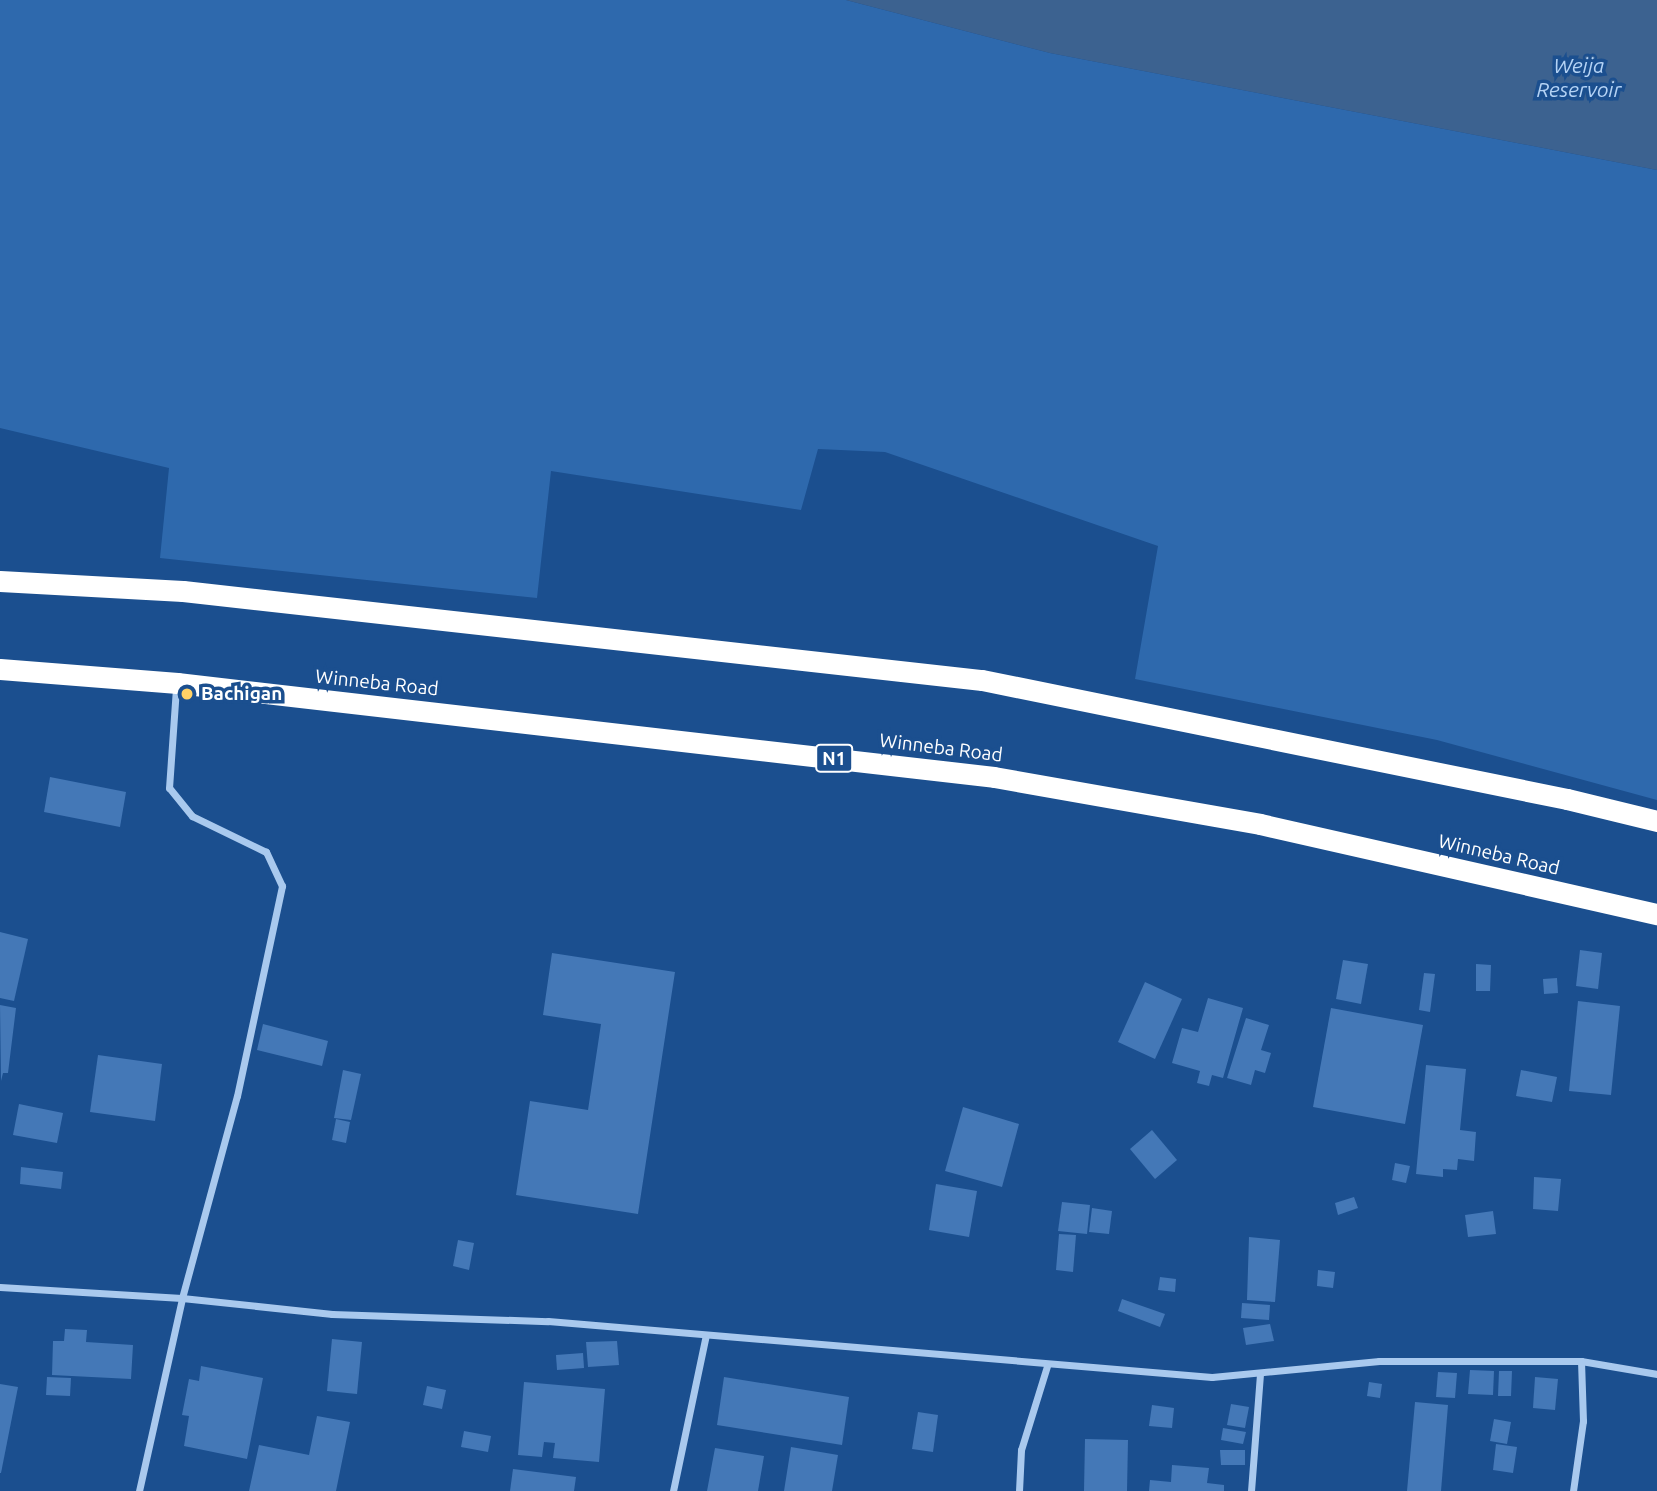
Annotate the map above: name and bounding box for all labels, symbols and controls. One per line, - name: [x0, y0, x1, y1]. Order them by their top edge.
- water label: Weija Reservoir: [1536, 52, 1622, 102]
- street label: Winneba Road: [314, 665, 440, 701]
- place label: Bachigan: [201, 683, 282, 705]
- marker: Bachigan: [179, 686, 195, 702]
- street label: Winneba Road: [878, 729, 1004, 767]
- road number: N1: [815, 744, 853, 772]
- street label: Winneba Road: [1436, 830, 1562, 880]

